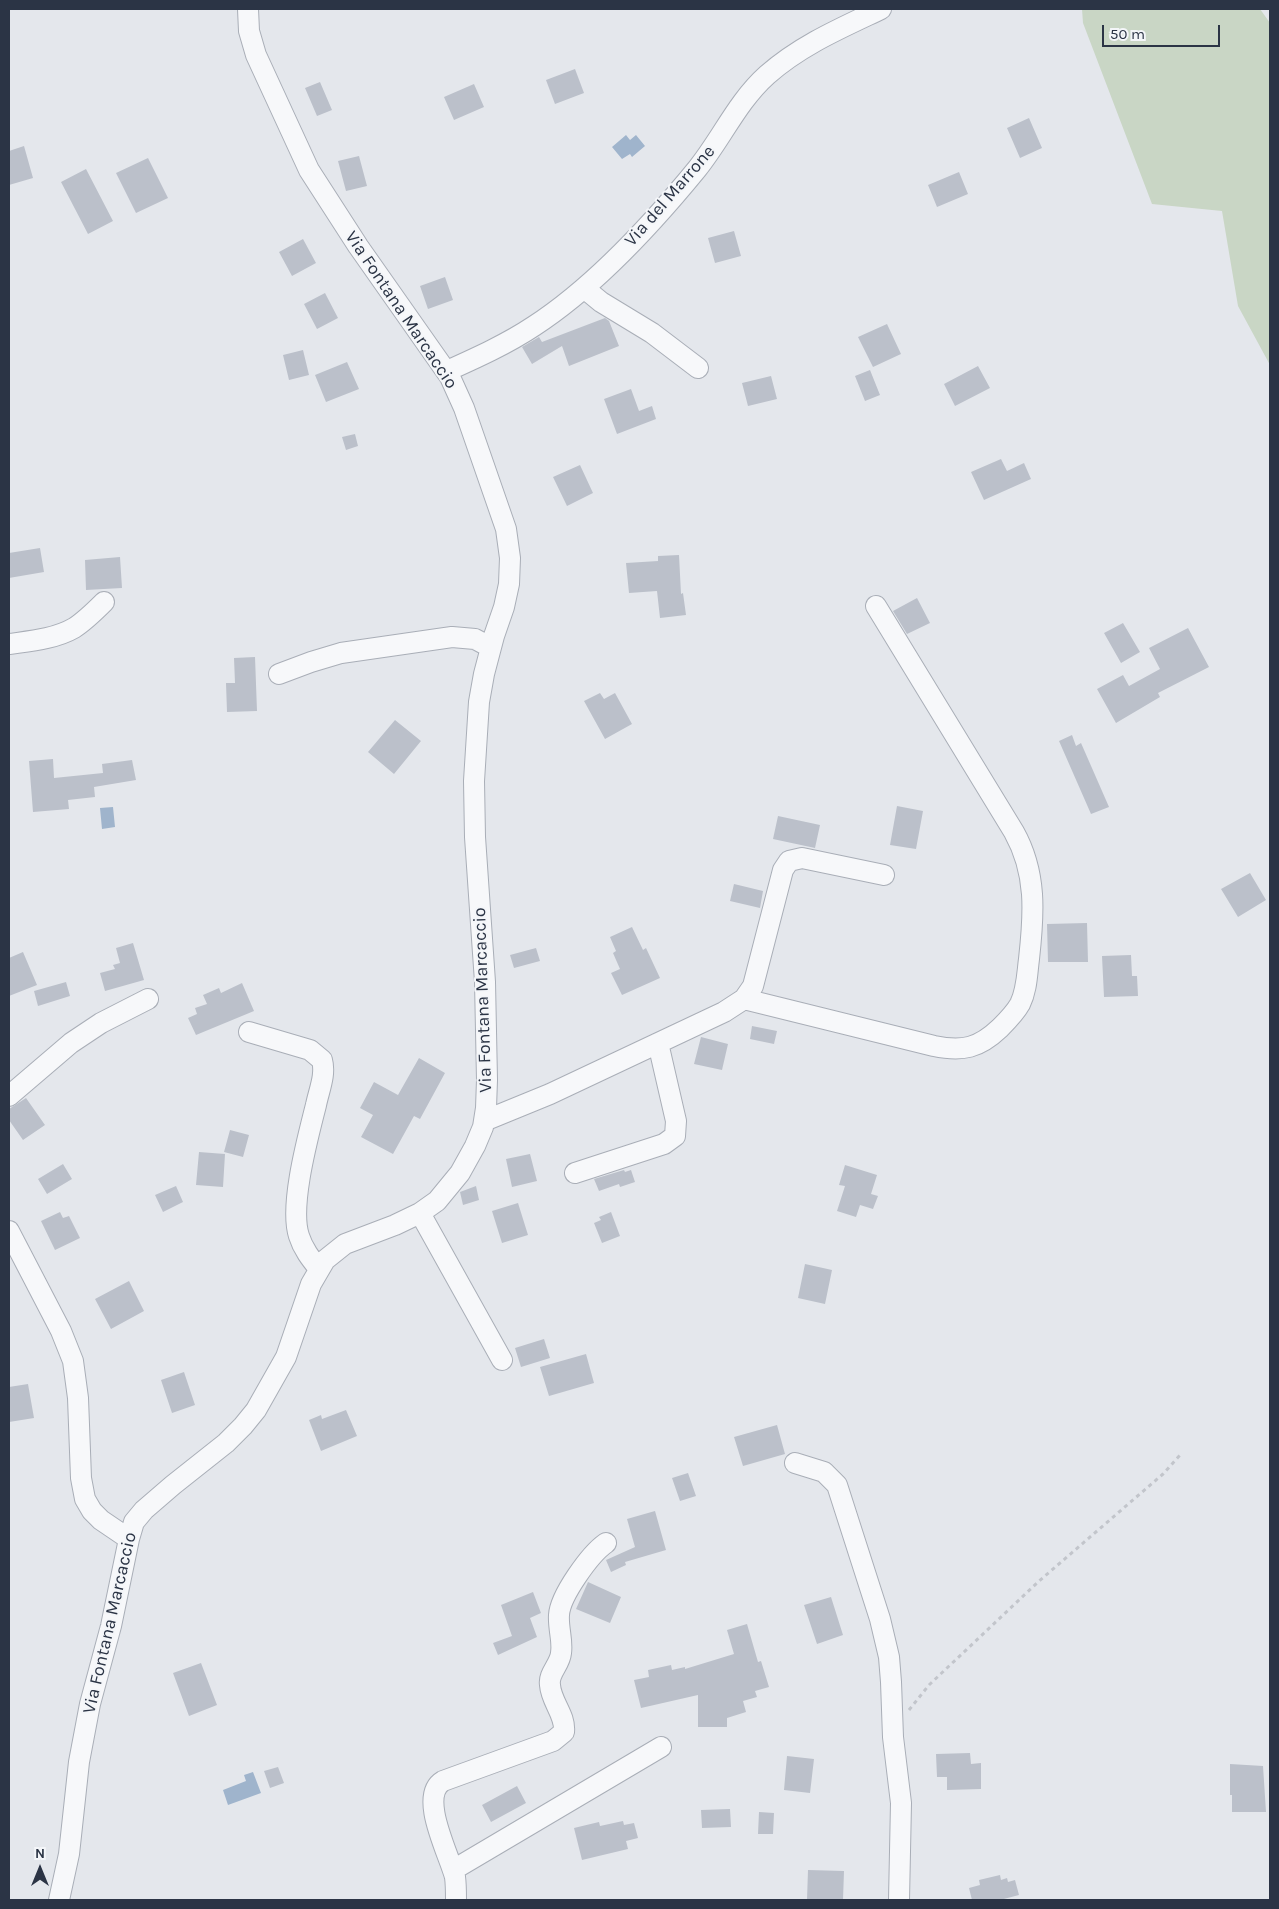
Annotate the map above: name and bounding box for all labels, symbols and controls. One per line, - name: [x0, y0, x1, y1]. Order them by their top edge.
- scale bar: [1104, 15, 1222, 47]
- text: 50 m: [1110, 25, 1145, 43]
- street label: Via del Marrone: [620, 141, 720, 251]
- street label: Via Fontana Marcaccio: [340, 227, 462, 393]
- street label: Via Fontana Marcaccio: [469, 907, 497, 1093]
- street label: Via Fontana Marcaccio: [79, 1530, 141, 1716]
- north arrow: [15, 1844, 65, 1894]
- text: N: [35, 1845, 45, 1862]

